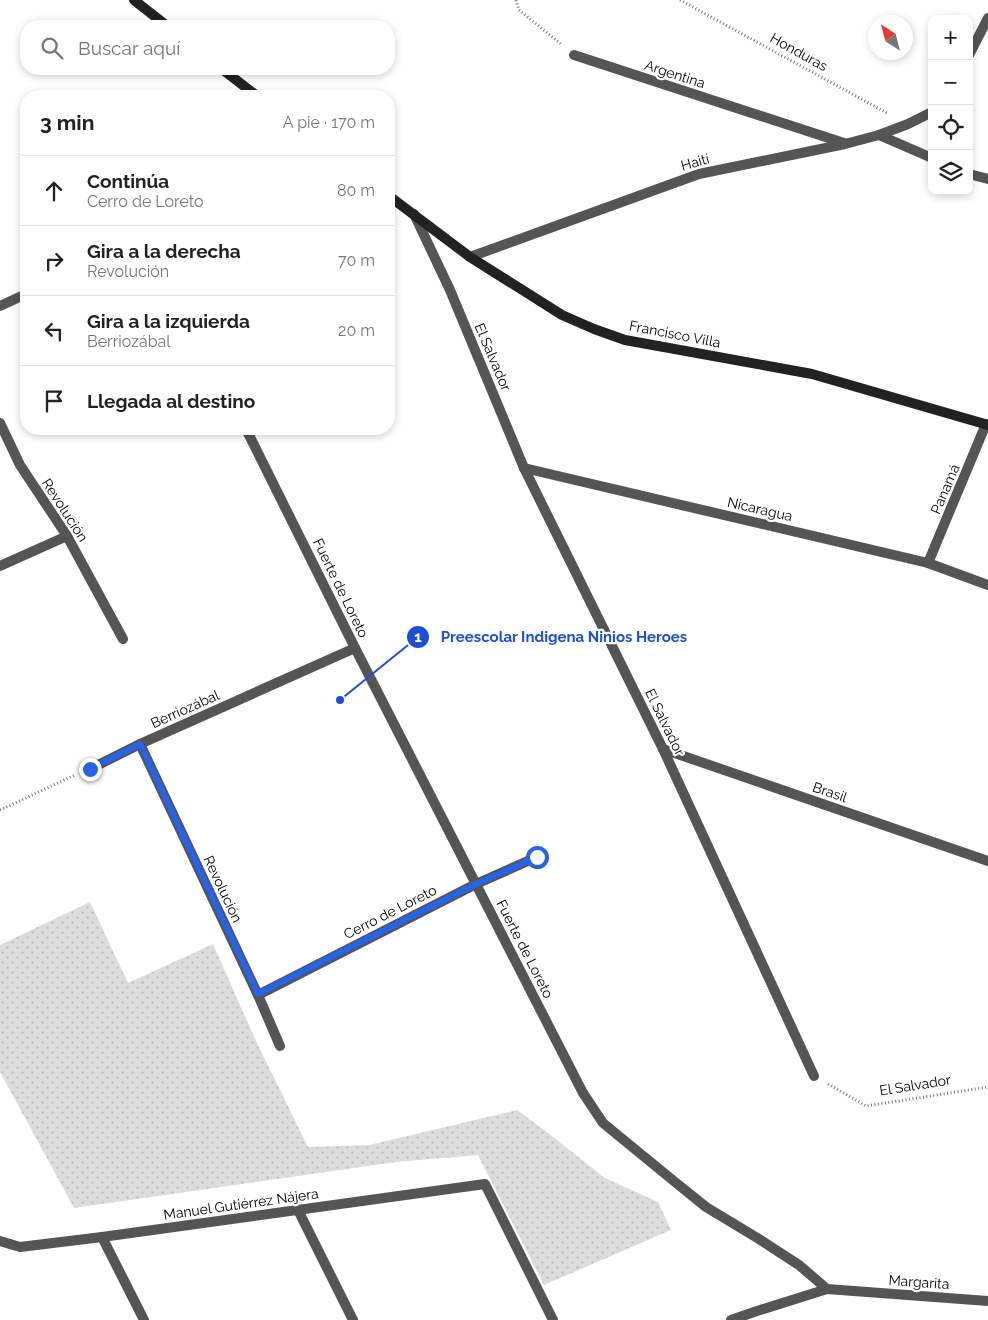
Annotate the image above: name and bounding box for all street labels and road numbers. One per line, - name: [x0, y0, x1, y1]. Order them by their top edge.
- street label: Honduras: [768, 30, 831, 74]
- street label: Argentina: [643, 57, 707, 91]
- street label: Haití: [679, 150, 712, 174]
- street label: Francisco Villa: [628, 317, 722, 351]
- street label: El Salvador: [472, 321, 514, 393]
- street label: Panamá: [927, 462, 963, 516]
- street label: Revolución: [39, 476, 91, 544]
- street label: Nicaragua: [726, 494, 794, 524]
- street label: Fuerte de Loreto: [310, 536, 372, 640]
- street label: El Salvador: [642, 686, 688, 758]
- street label: Berriozábal: [148, 687, 222, 731]
- street label: Brasil: [811, 779, 850, 805]
- street label: Revolución: [201, 853, 245, 925]
- street label: Cerro de Loreto: [341, 882, 439, 942]
- street label: Fuerte de Loreto: [493, 897, 557, 1001]
- street label: El Salvador: [878, 1071, 952, 1099]
- street label: Manuel Gutiérrez Nájera: [163, 1185, 319, 1223]
- street label: Margarita: [888, 1272, 950, 1292]

